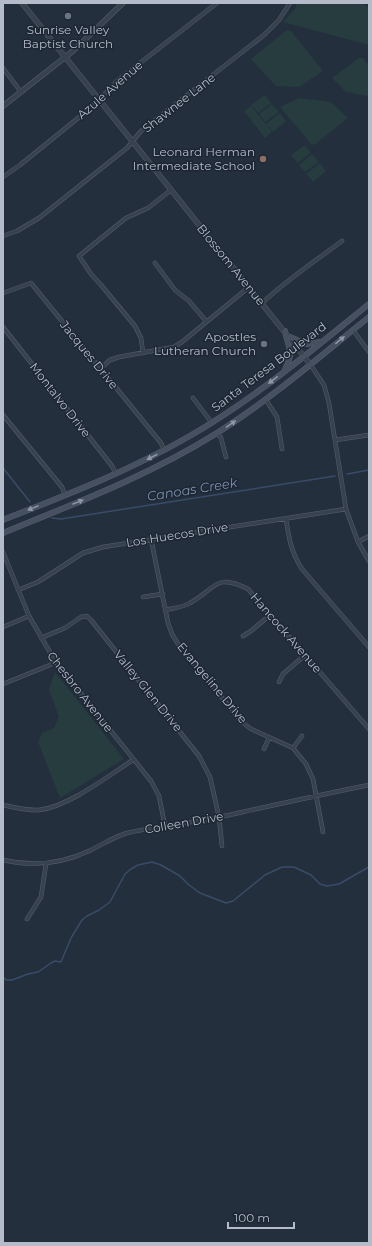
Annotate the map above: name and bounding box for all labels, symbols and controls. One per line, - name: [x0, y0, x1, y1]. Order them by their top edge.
- marker: Sunrise Valley Baptist Church: [63, 11, 73, 21]
- place label: Sunrise Valley Baptist Church: [23, 22, 113, 51]
- street label: Azule Avenue: [74, 57, 145, 122]
- street label: Shawnee Lane: [139, 70, 218, 136]
- place label: Leonard Herman Intermediate School: [133, 144, 255, 173]
- marker: Leonard Herman Intermediate School: [258, 154, 268, 164]
- street label: Blossom Avenue: [194, 221, 269, 308]
- street label: Jacques Drive: [57, 317, 122, 392]
- street label: Santa Teresa Boulevard: [208, 318, 329, 415]
- place label: Apostles Lutheran Church: [154, 329, 256, 358]
- one-way arrow: [334, 336, 345, 345]
- marker: Apostles Lutheran Church: [259, 339, 269, 349]
- street label: Montalvo Drive: [27, 359, 94, 440]
- one-way arrow: [268, 375, 279, 384]
- one-way arrow: [226, 420, 236, 428]
- one-way arrow: [146, 454, 158, 460]
- water label: Canoas Creek: [146, 474, 240, 504]
- one-way arrow: [73, 499, 85, 505]
- one-way arrow: [26, 506, 38, 512]
- street label: Los Huecos Drive: [125, 519, 229, 550]
- street label: Hancock Avenue: [247, 589, 325, 676]
- street label: Evangeline Drive: [174, 639, 251, 726]
- street label: Valley Glen Drive: [111, 647, 186, 734]
- street label: Chesbro Avenue: [44, 648, 117, 735]
- street label: Colleen Drive: [144, 808, 224, 837]
- scale bar: [228, 1204, 294, 1230]
- text: 100 m: [234, 1210, 270, 1225]

